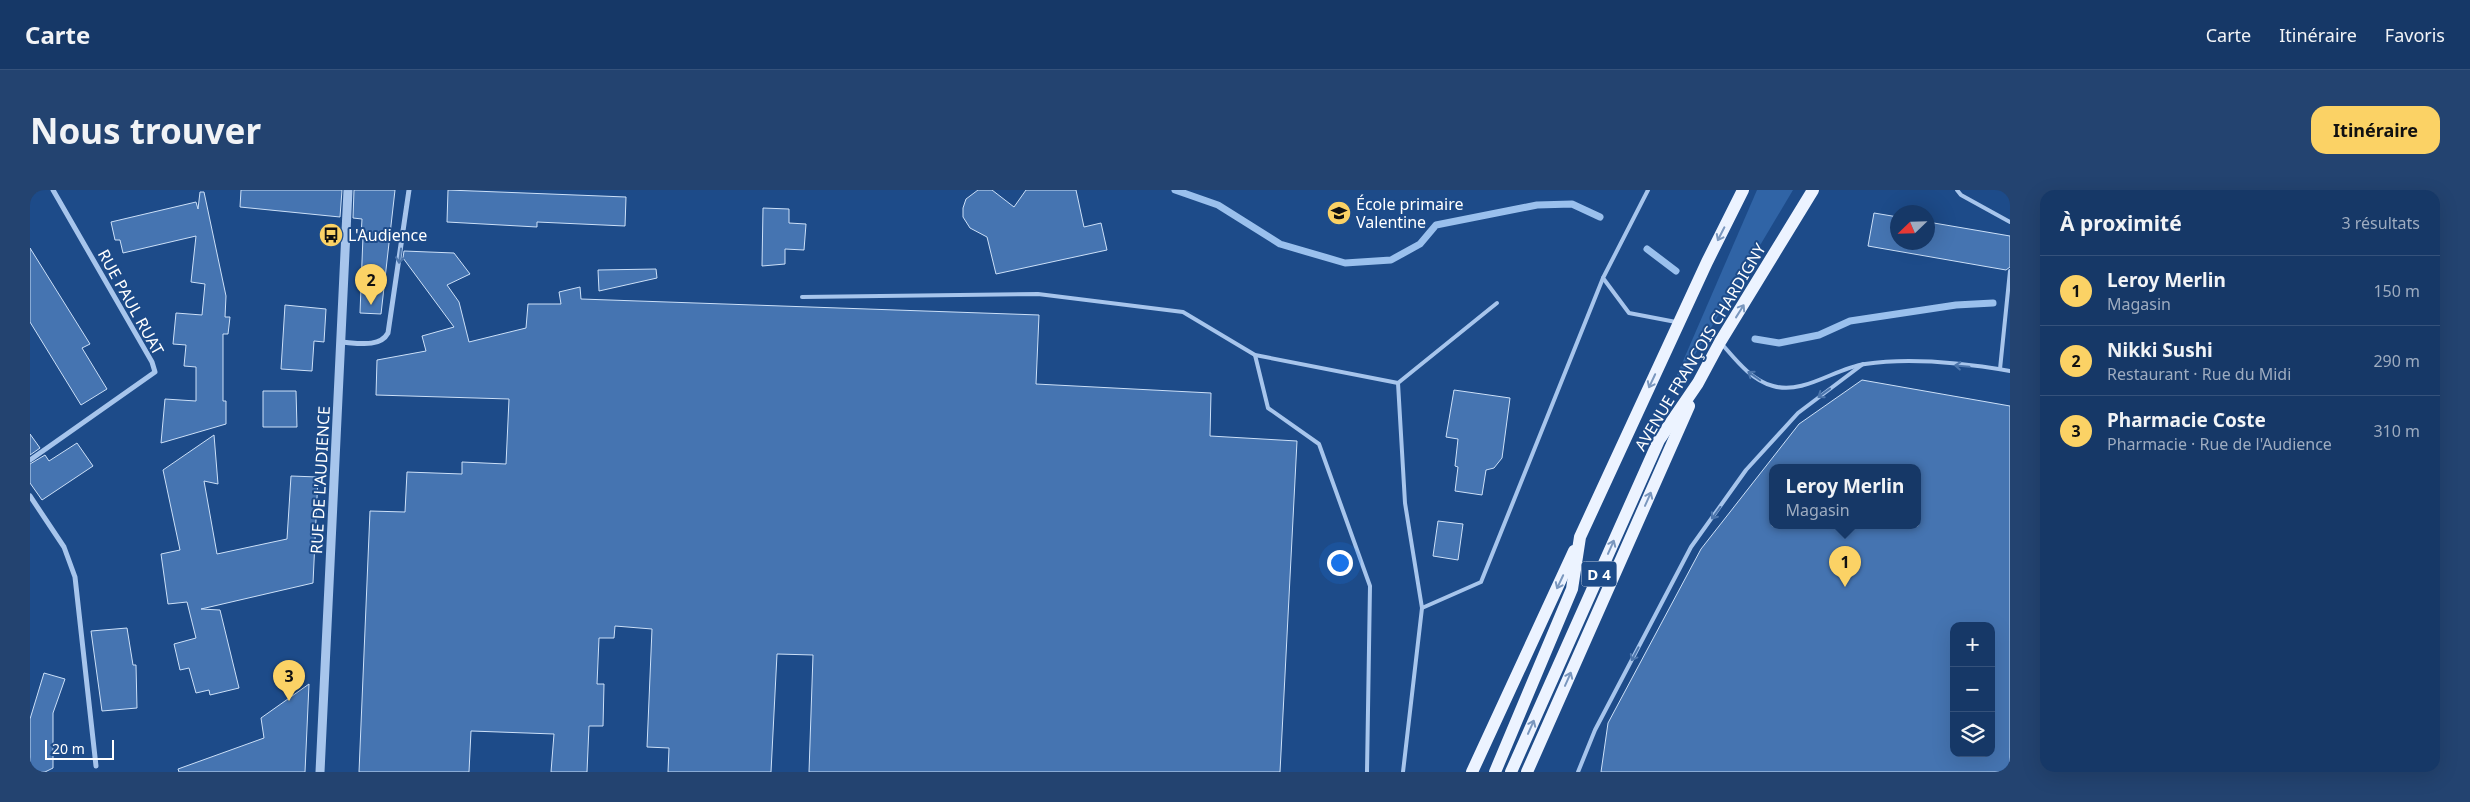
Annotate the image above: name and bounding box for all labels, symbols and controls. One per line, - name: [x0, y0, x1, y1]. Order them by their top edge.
- text: Carte: [25, 18, 90, 51]
- text: Carte: [2206, 23, 2251, 47]
- text: Itinéraire: [2279, 23, 2357, 47]
- text: Favoris: [2385, 23, 2445, 47]
- button: Itinéraire: [2311, 106, 2440, 154]
- text: Nous trouver: [30, 107, 261, 154]
- place label: École primaire Valentine: [1356, 193, 1464, 233]
- school or university icon: École primaire Valentine: [1326, 200, 1352, 226]
- north arrow: [1890, 205, 1935, 250]
- text: À proximité: [2060, 209, 2182, 237]
- text: 3 résultats: [2342, 212, 2420, 234]
- bus stop icon: L'Audience: [318, 222, 344, 248]
- place label: L'Audience: [348, 224, 427, 246]
- one-way arrow: [1716, 226, 1726, 241]
- street label: AVENUE FRANÇOIS CHARDIGNY: [1629, 238, 1771, 455]
- street label: RUE PAUL RUAT: [93, 245, 169, 359]
- one-way arrow: [394, 247, 404, 263]
- pin: 2: [355, 264, 387, 305]
- text: Leroy Merlin: [2107, 267, 2226, 293]
- text: 1: [2071, 280, 2081, 302]
- text: 150 m: [2373, 280, 2420, 302]
- text: Magasin: [2107, 293, 2171, 315]
- one-way arrow: [1735, 304, 1745, 318]
- text: Nikki Sushi: [2107, 337, 2213, 363]
- text: 2: [2071, 350, 2081, 372]
- text: 290 m: [2373, 350, 2420, 372]
- one-way arrow: [1954, 361, 1970, 371]
- text: Restaurant · Rue du Midi: [2107, 363, 2291, 385]
- one-way arrow: [1747, 371, 1761, 381]
- one-way arrow: [1647, 373, 1657, 388]
- one-way arrow: [1817, 388, 1831, 398]
- street label: RUE DE L'AUDIENCE: [305, 405, 335, 555]
- text: Pharmacie Coste: [2107, 407, 2266, 433]
- text: 3: [2071, 420, 2081, 442]
- text: 310 m: [2373, 420, 2420, 442]
- text: Pharmacie · Rue de l'Audience: [2107, 433, 2332, 455]
- popup: [1769, 464, 1921, 529]
- text: Leroy Merlin: [1786, 473, 1904, 499]
- one-way arrow: [1644, 492, 1653, 507]
- text: Magasin: [1786, 499, 1850, 521]
- one-way arrow: [1710, 506, 1721, 519]
- one-way arrow: [1607, 540, 1617, 555]
- pin: 1: [1829, 546, 1861, 587]
- your location: [1327, 550, 1353, 576]
- road number: D 4: [1582, 562, 1616, 586]
- one-way arrow: [1555, 574, 1564, 589]
- map controls: [1950, 622, 1995, 757]
- button: +: [1950, 622, 1995, 667]
- one-way arrow: [1630, 646, 1640, 661]
- pin: 3: [273, 660, 305, 701]
- button: −: [1950, 667, 1995, 712]
- one-way arrow: [1564, 672, 1574, 687]
- button: layers: [1950, 712, 1995, 757]
- one-way arrow: [1526, 720, 1536, 735]
- scale bar: [45, 737, 114, 760]
- text: 20 m: [52, 739, 85, 758]

